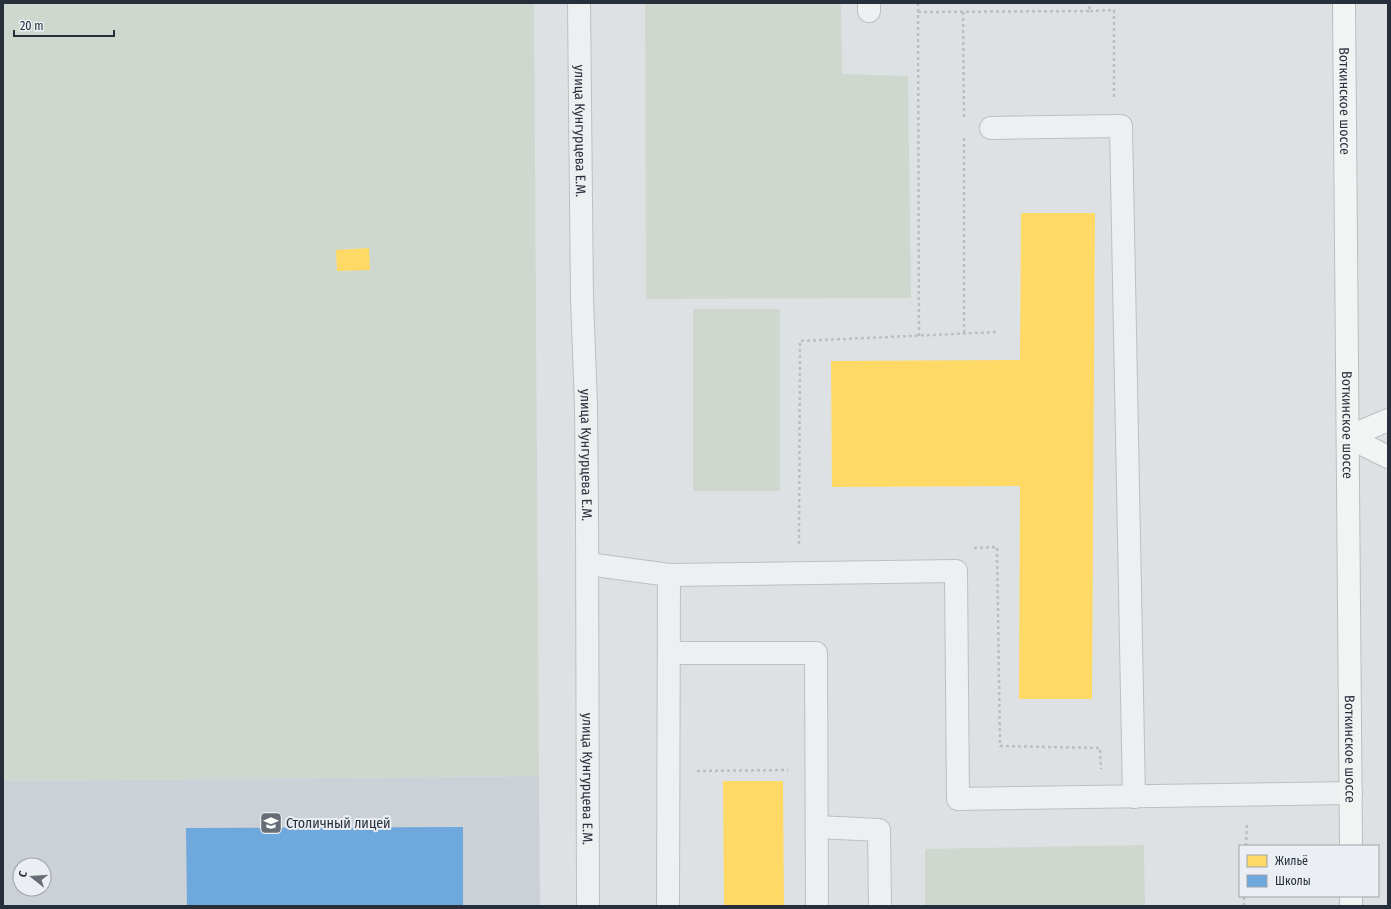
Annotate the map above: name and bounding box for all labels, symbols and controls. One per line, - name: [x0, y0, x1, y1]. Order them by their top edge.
- scale bar: [14, 12, 114, 38]
- text: 20 m: [20, 19, 44, 33]
- street label: Воткинское шоссе: [1336, 47, 1354, 155]
- street label: улица Кунгурцева Е.М.: [571, 65, 589, 197]
- street label: Воткинское шоссе: [1339, 371, 1356, 479]
- street label: улица Кунгурцева Е.М.: [577, 388, 596, 521]
- street label: Воткинское шоссе: [1341, 695, 1359, 803]
- street label: улица Кунгурцева Е.М.: [579, 713, 596, 845]
- school or university icon: Столичный лицей: [258, 810, 284, 836]
- place label: Столичный лицей: [286, 815, 391, 832]
- legend: [1239, 845, 1379, 897]
- text: Жильё: [1275, 854, 1308, 868]
- north arrow: [12, 857, 52, 897]
- text: С: [16, 869, 30, 879]
- text: Школы: [1275, 874, 1311, 888]

